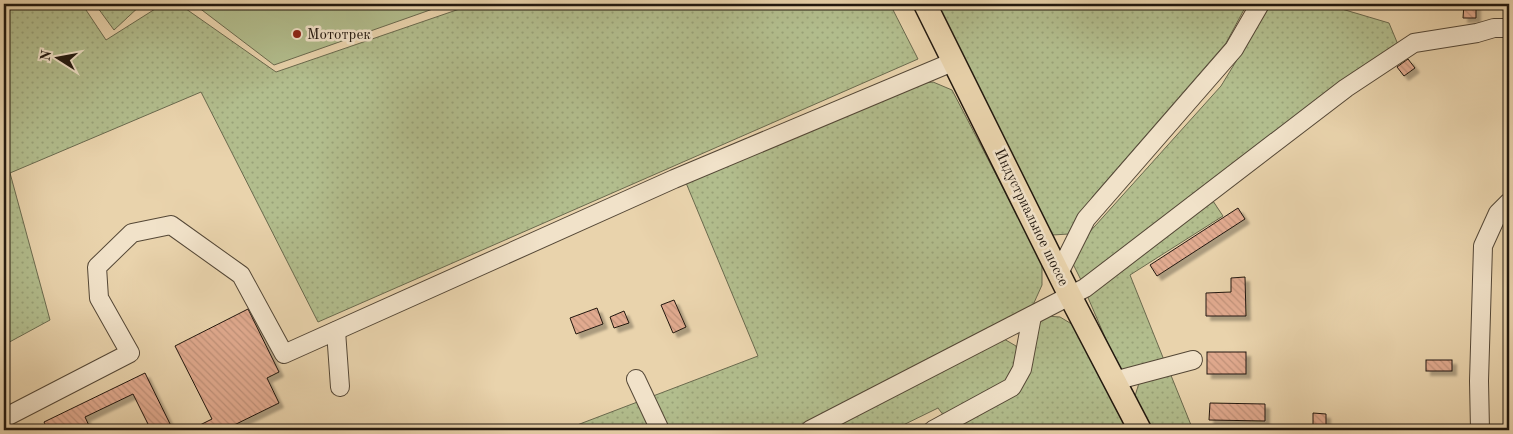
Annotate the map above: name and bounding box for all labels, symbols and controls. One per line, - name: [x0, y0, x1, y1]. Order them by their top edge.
- marker: Мототрек: [291, 28, 303, 40]
- place label: Мототрек: [307, 28, 371, 43]
- north arrow: [32, 32, 82, 82]
- text: N: [38, 49, 54, 62]
- street label: Индустриальное шоссе: [991, 147, 1070, 289]

